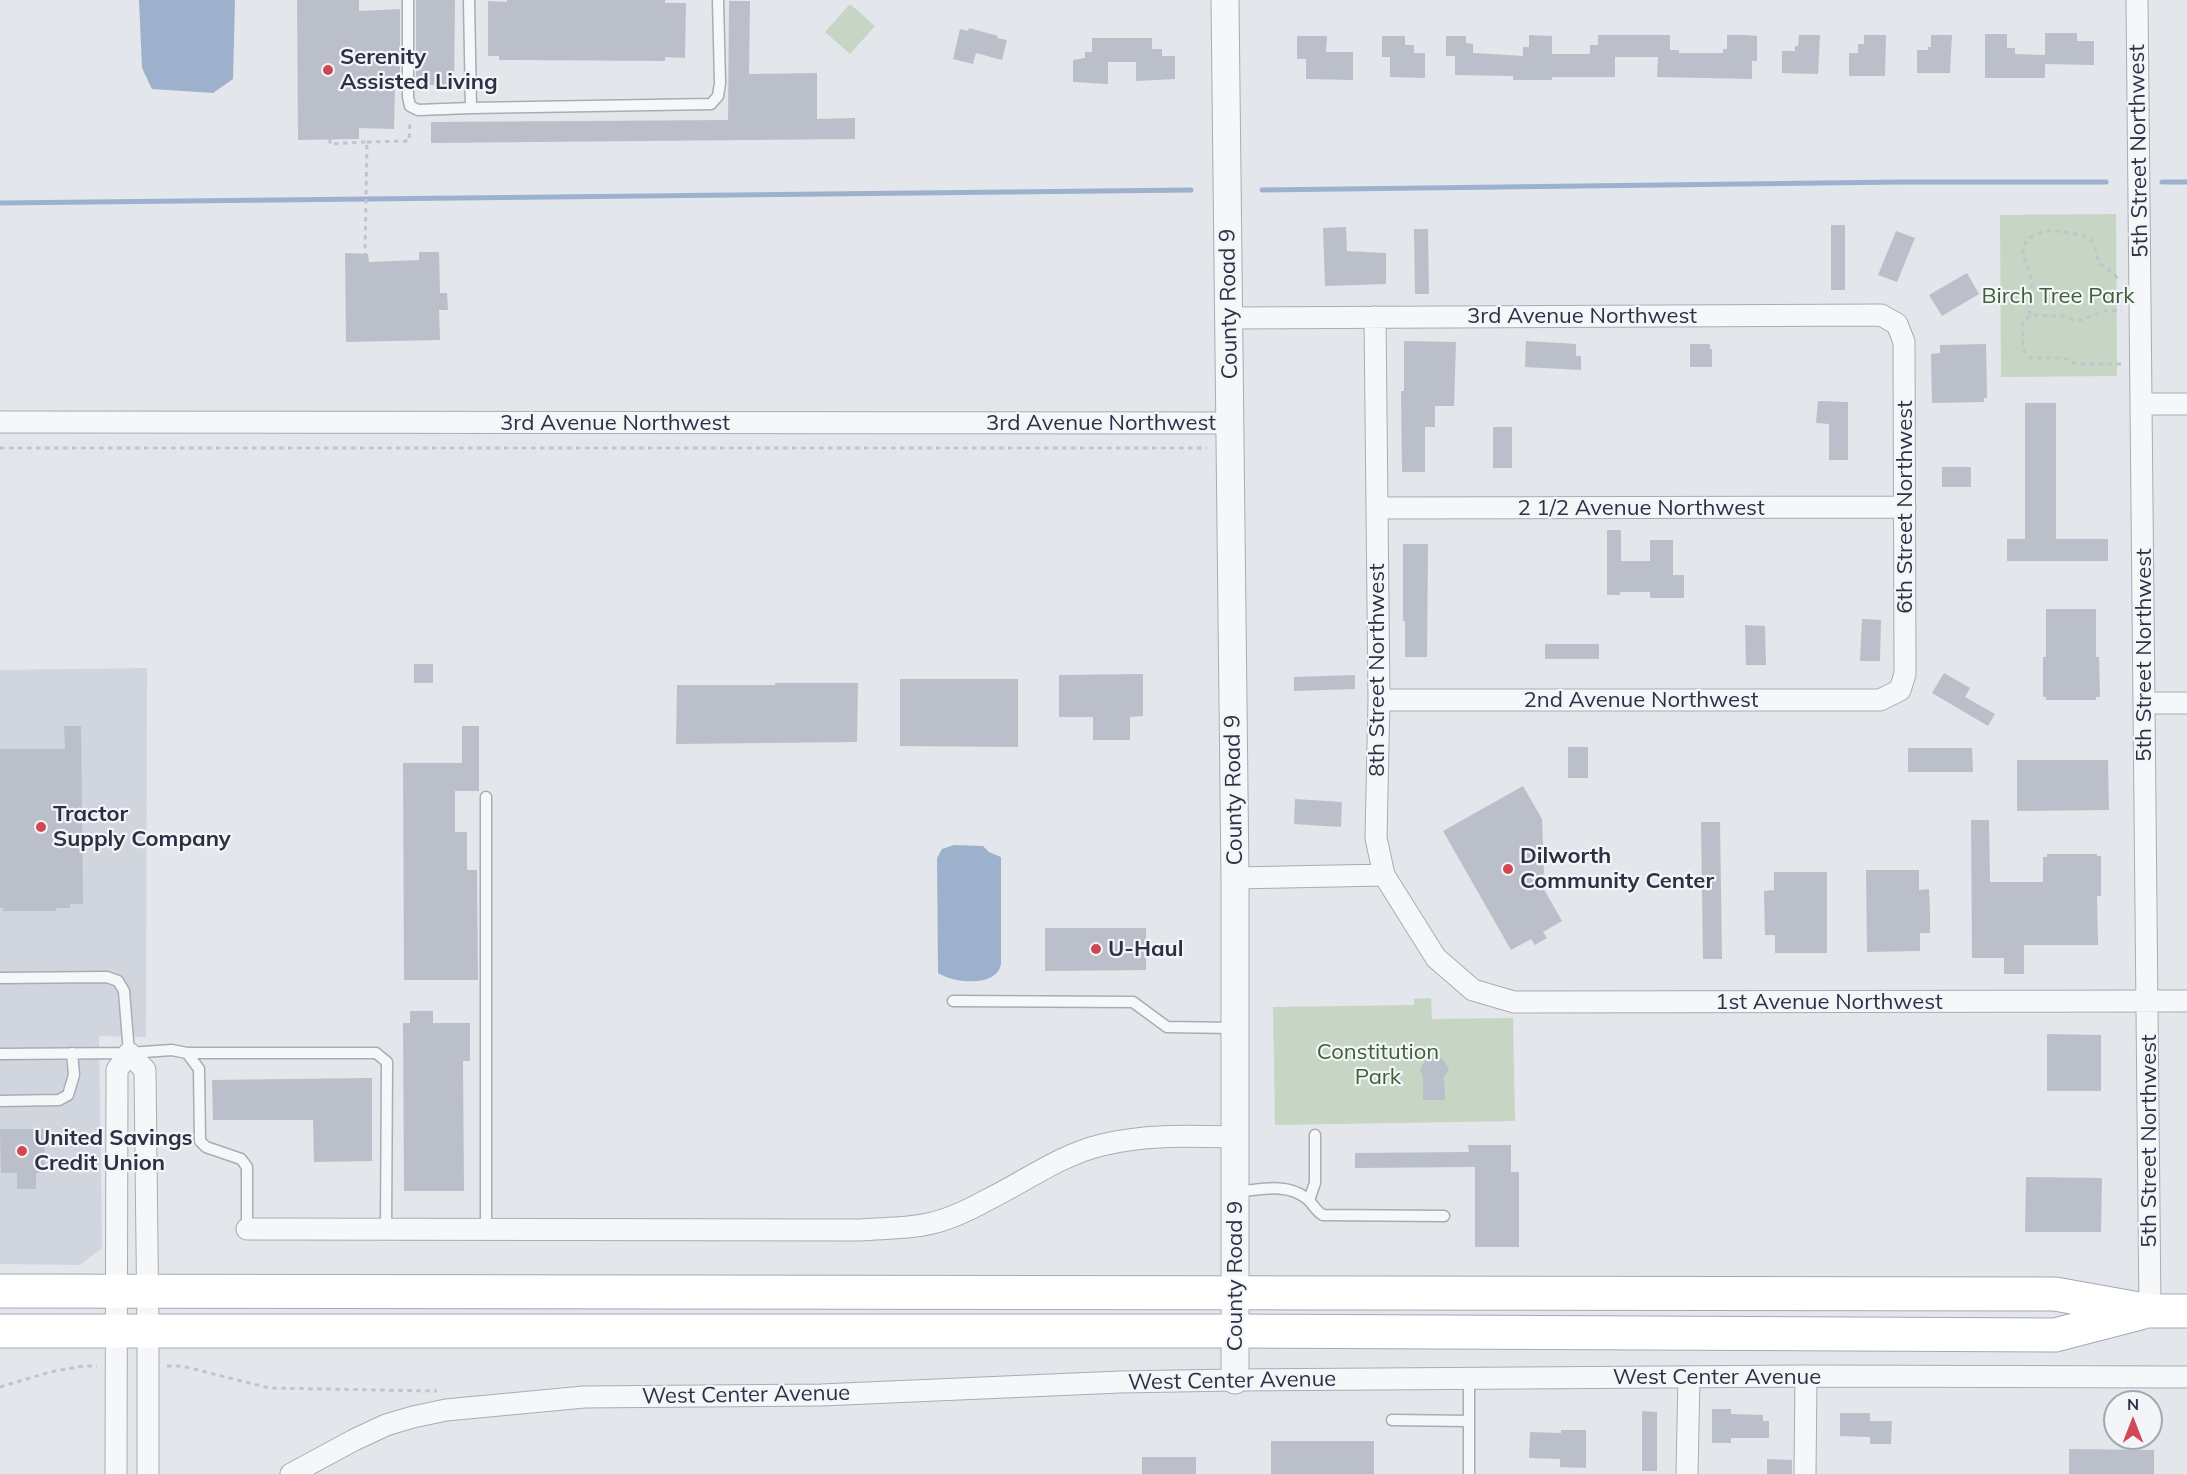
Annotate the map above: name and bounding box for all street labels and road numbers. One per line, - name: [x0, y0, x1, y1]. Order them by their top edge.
- street label: 5th Street Northwest: [2124, 44, 2154, 258]
- street label: County Road 9: [1214, 228, 1244, 380]
- street label: 3rd Avenue Northwest: [1467, 303, 1697, 329]
- street label: 6th Street Northwest: [1892, 400, 1918, 614]
- street label: 3rd Avenue Northwest: [500, 410, 730, 436]
- street label: 3rd Avenue Northwest: [986, 410, 1216, 436]
- street label: 2 1/2 Avenue Northwest: [1517, 495, 1765, 521]
- street label: 5th Street Northwest: [2131, 548, 2157, 762]
- street label: 8th Street Northwest: [1364, 563, 1390, 777]
- street label: 2nd Avenue Northwest: [1524, 687, 1758, 713]
- street label: County Road 9: [1219, 714, 1249, 866]
- street label: 1st Avenue Northwest: [1715, 989, 1943, 1015]
- street label: 5th Street Northwest: [2136, 1034, 2162, 1248]
- street label: County Road 9: [1222, 1201, 1248, 1351]
- street label: West Center Avenue: [1613, 1364, 1821, 1390]
- street label: West Center Avenue: [1128, 1366, 1336, 1396]
- street label: West Center Avenue: [642, 1380, 850, 1410]

